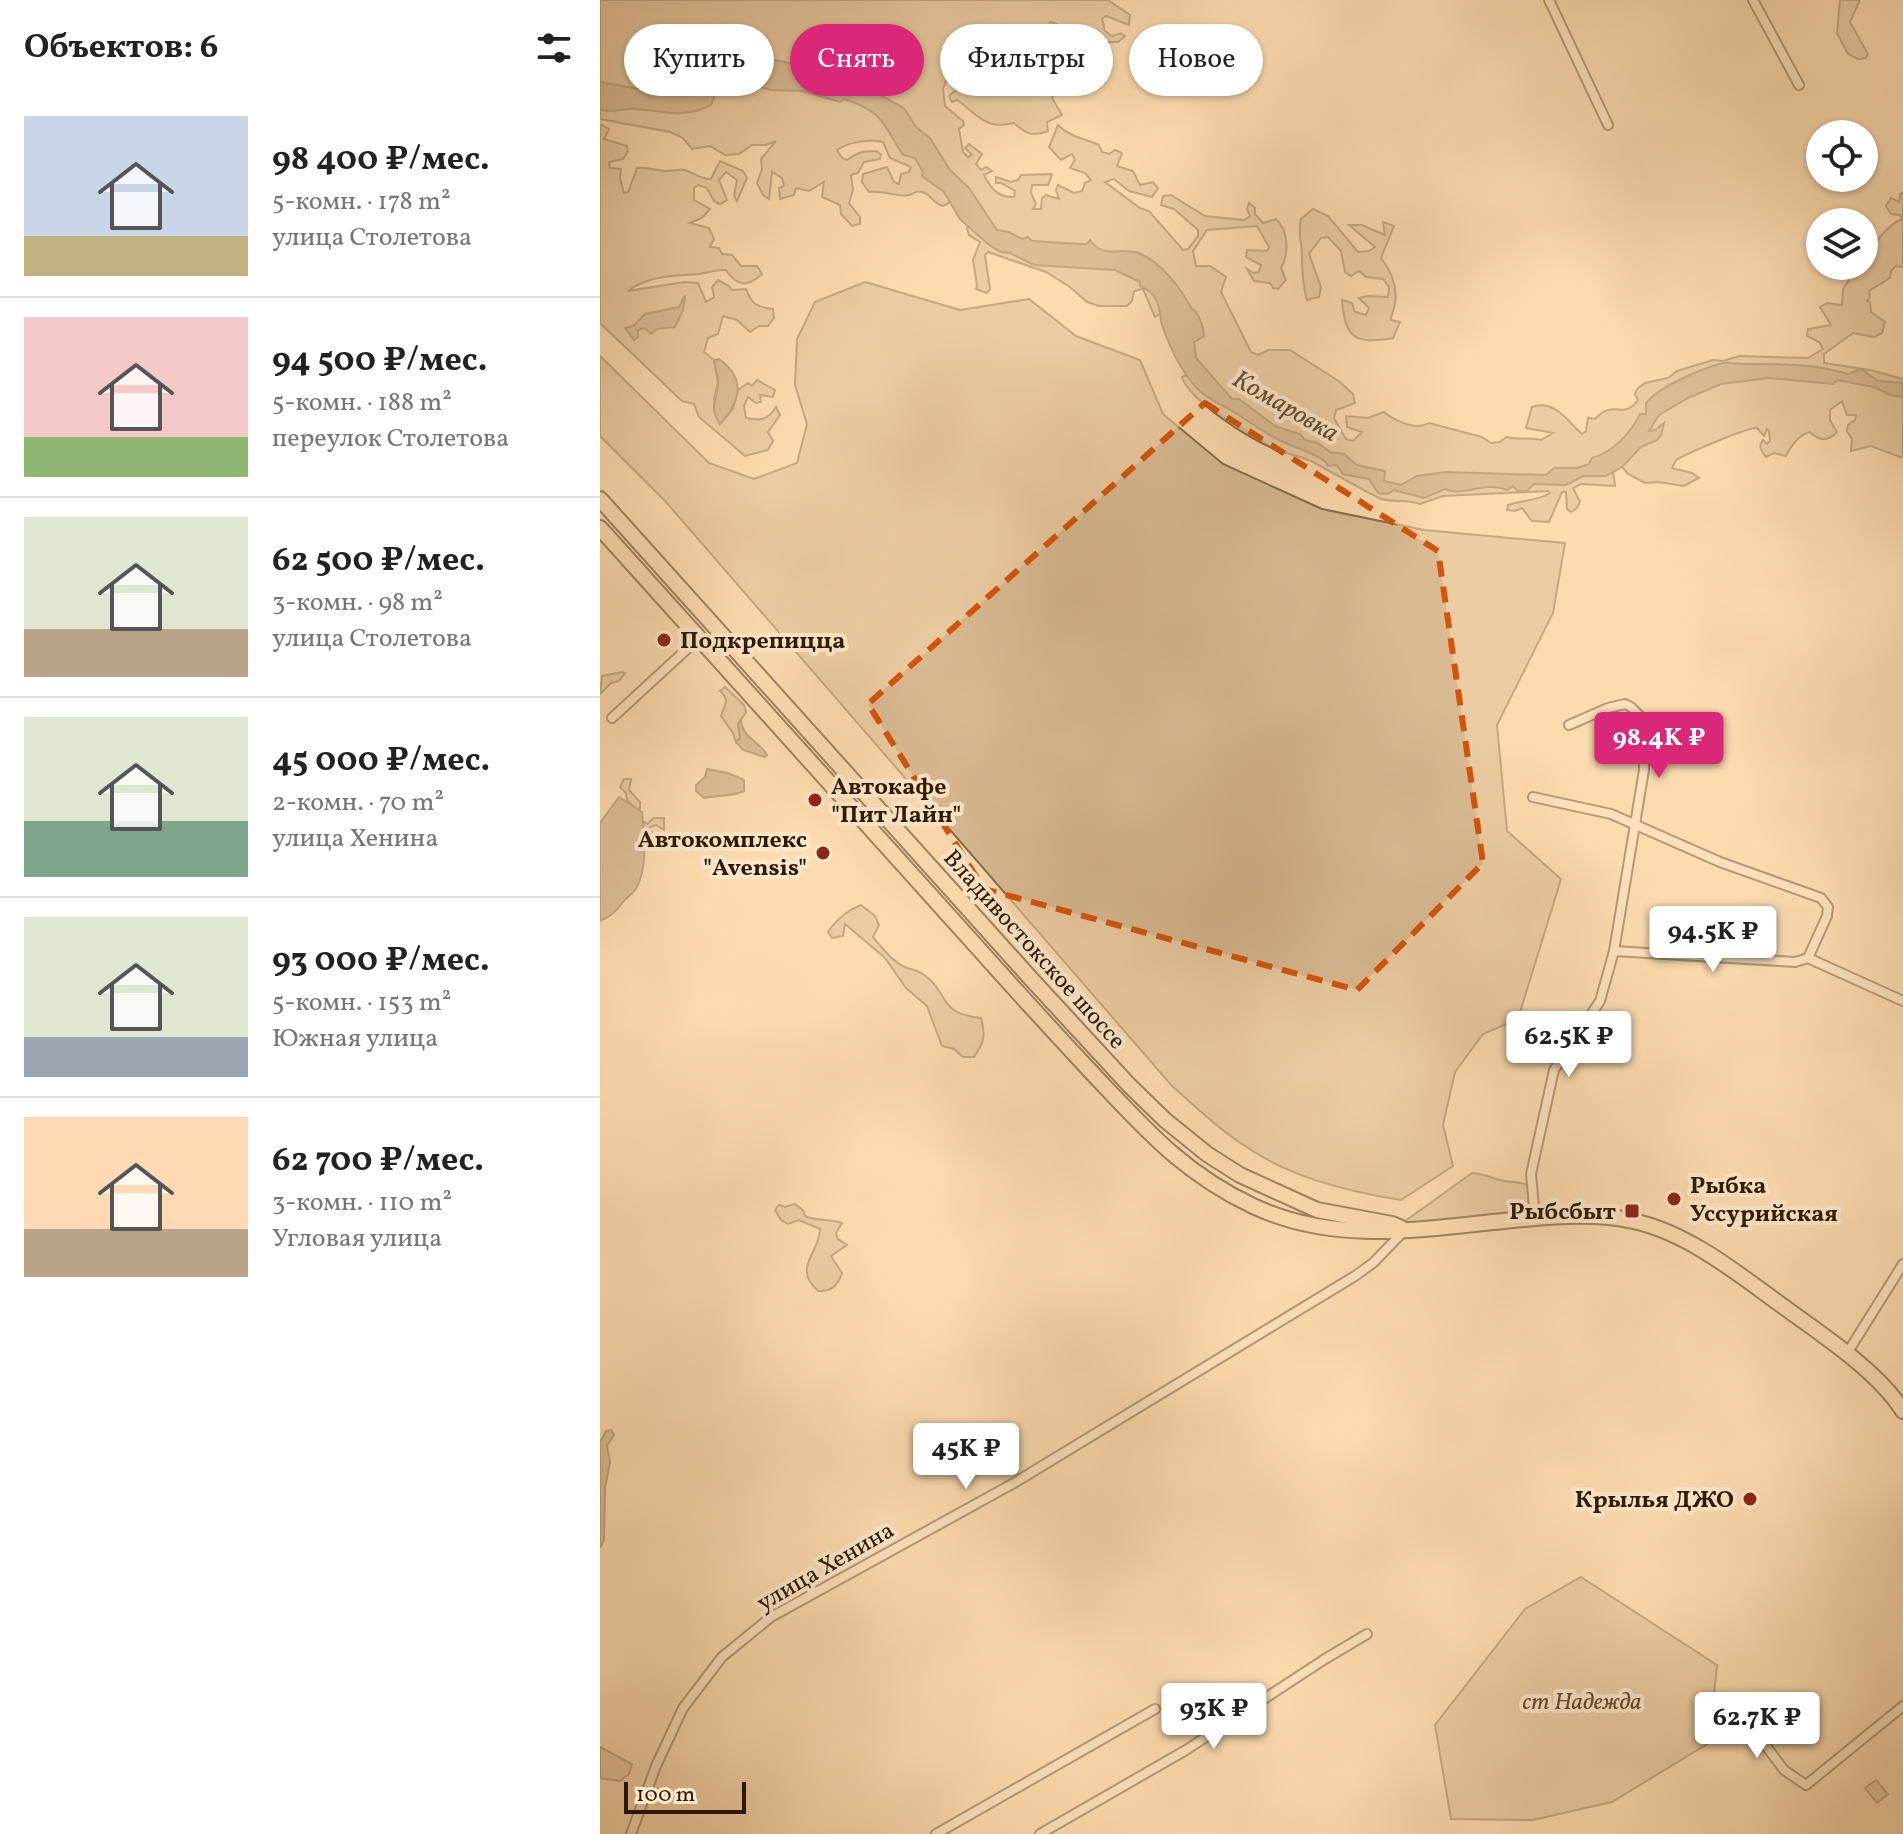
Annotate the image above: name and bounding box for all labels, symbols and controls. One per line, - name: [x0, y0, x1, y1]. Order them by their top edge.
- chip: Купить: [624, 24, 774, 96]
- chip: Снять: [790, 24, 924, 96]
- chip: Фильтры: [940, 24, 1113, 96]
- chip: Новое: [1129, 24, 1263, 96]
- text: Объектов: 6: [24, 25, 219, 72]
- icon: filters: [532, 26, 576, 70]
- map controls: [1806, 120, 1878, 280]
- button: locate: [1806, 120, 1878, 192]
- text: 98 400 ₽/мес.: [272, 137, 490, 184]
- icon: home: [88, 148, 184, 244]
- text: 5-комн. · 178 m²: [272, 184, 451, 220]
- button: layers: [1806, 208, 1878, 280]
- text: улица Столетова: [272, 220, 472, 256]
- text: 94 500 ₽/мес.: [272, 338, 487, 385]
- icon: home: [88, 349, 184, 445]
- water label: Комаровка: [1225, 362, 1345, 452]
- text: 5-комн. · 188 m²: [272, 385, 452, 421]
- text: переулок Столетова: [272, 421, 509, 457]
- text: 62 500 ₽/мес.: [272, 538, 485, 585]
- icon: home: [88, 549, 184, 645]
- text: 3-комн. · 98 m²: [272, 585, 443, 621]
- text: улица Столетова: [272, 621, 472, 657]
- place label: Подкрепицца: [680, 625, 845, 659]
- marker: Подкрепицца: [655, 631, 673, 649]
- pin: 98.4K ₽: [1585, 712, 1733, 780]
- text: 98.4K ₽: [1612, 720, 1706, 756]
- text: 45 000 ₽/мес.: [272, 738, 490, 785]
- icon: home: [88, 749, 184, 845]
- place label: Автокафе "Пит Лайн": [831, 771, 961, 833]
- text: 2-комн. · 70 m²: [272, 785, 444, 821]
- marker: Автокафе "Пит Лайн": [806, 791, 824, 809]
- text: улица Хенина: [272, 821, 438, 857]
- place label: Автокомплекс "Avensis": [638, 824, 807, 886]
- street label: Владивостокское шоссе: [934, 843, 1133, 1058]
- marker: Автокомплекс "Avensis": [814, 844, 832, 862]
- pin: 94.5K ₽: [1639, 906, 1787, 974]
- text: 94.5K ₽: [1667, 914, 1759, 950]
- text: 93 000 ₽/мес.: [272, 938, 490, 985]
- icon: home: [88, 949, 184, 1045]
- text: 5-комн. · 153 m²: [272, 985, 451, 1021]
- pin: 62.5K ₽: [1495, 1011, 1643, 1079]
- text: 62.5K ₽: [1524, 1019, 1614, 1055]
- text: Южная улица: [272, 1021, 438, 1057]
- text: 62 700 ₽/мес.: [272, 1138, 484, 1185]
- icon: home: [88, 1149, 184, 1245]
- place label: Рыбка Уссурийская: [1690, 1170, 1838, 1232]
- text: 3-комн. · 110 m²: [272, 1185, 452, 1221]
- marker: Рыбка Уссурийская: [1665, 1190, 1683, 1208]
- place label: Рыбсбыт: [1509, 1196, 1616, 1230]
- marker: Рыбсбыт: [1623, 1202, 1641, 1220]
- text: Угловая улица: [272, 1221, 442, 1257]
- pin: 45K ₽: [910, 1423, 1022, 1491]
- text: 45K ₽: [931, 1431, 1001, 1467]
- place label: Крылья ДЖО: [1575, 1484, 1734, 1518]
- marker: Крылья ДЖО: [1741, 1490, 1759, 1508]
- street label: улица Хенина: [751, 1515, 901, 1621]
- pin: 93K ₽: [1158, 1683, 1270, 1751]
- park label: ст Надежда: [1522, 1686, 1642, 1720]
- text: 93K ₽: [1179, 1691, 1249, 1727]
- pin: 62.7K ₽: [1683, 1692, 1831, 1760]
- text: 62.7K ₽: [1713, 1700, 1801, 1736]
- scale bar: [624, 1778, 746, 1814]
- text: 100 m: [636, 1780, 695, 1811]

